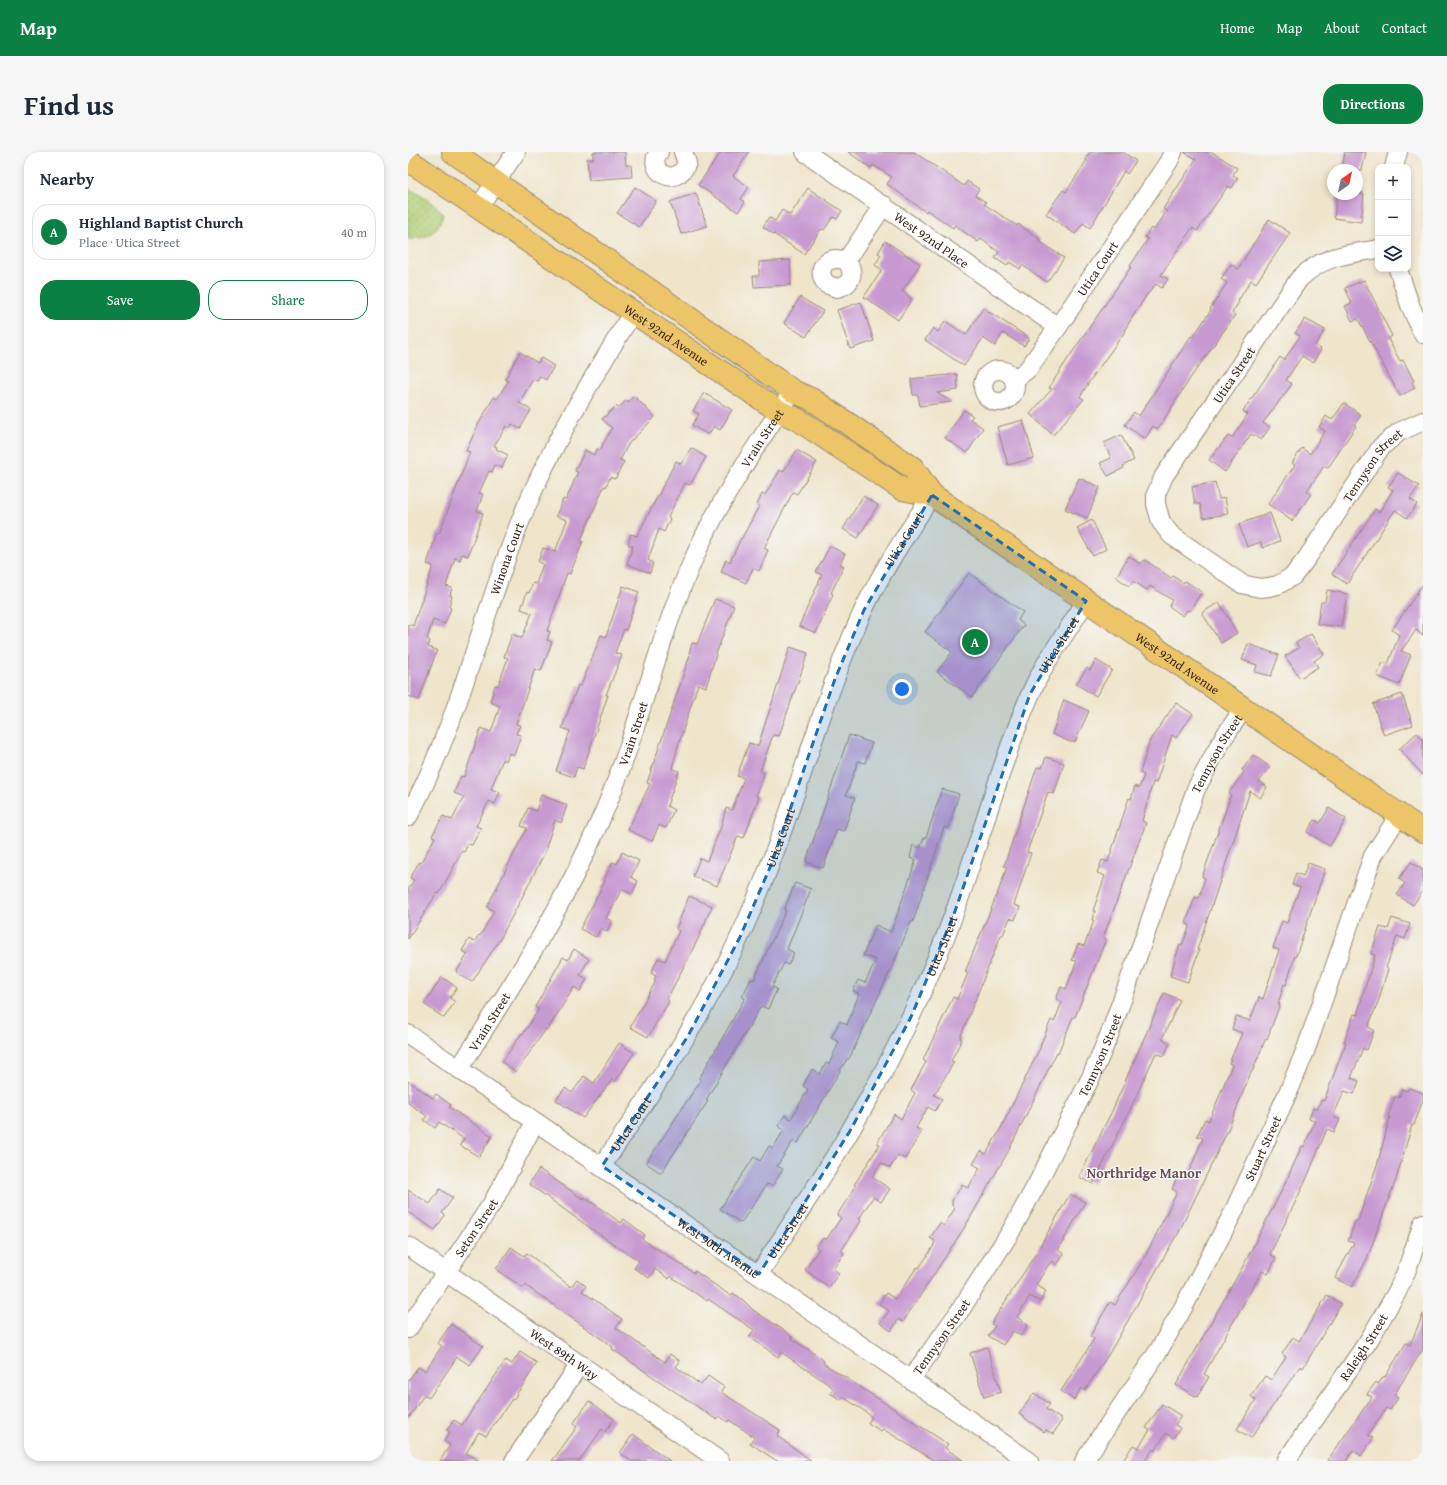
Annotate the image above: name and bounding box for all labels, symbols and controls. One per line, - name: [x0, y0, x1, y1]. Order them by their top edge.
- text: Map: [20, 14, 57, 42]
- text: Home: [1220, 18, 1255, 38]
- text: Map: [1277, 18, 1302, 38]
- text: About: [1324, 18, 1360, 38]
- text: Contact: [1382, 18, 1427, 38]
- text: Find us: [24, 84, 114, 125]
- button: Directions: [1323, 84, 1423, 124]
- north arrow: [1327, 164, 1363, 200]
- map controls: [1375, 164, 1411, 272]
- button: +: [1375, 164, 1411, 200]
- text: Nearby: [40, 166, 94, 191]
- button: −: [1375, 200, 1411, 236]
- street label: West 92nd Place: [890, 207, 973, 272]
- text: Highland Baptist Church: [79, 212, 243, 233]
- text: A: [50, 223, 58, 242]
- text: 40 m: [341, 223, 367, 242]
- text: Place · Utica Street: [79, 233, 180, 252]
- button: layers: [1375, 236, 1411, 272]
- street label: Utica Court: [1072, 237, 1123, 300]
- button: Save: [40, 280, 200, 320]
- button: Share: [208, 280, 368, 320]
- street label: West 92nd Avenue: [620, 299, 713, 370]
- street label: Utica Street: [1208, 343, 1260, 407]
- street label: Vrain Street: [736, 404, 788, 471]
- street label: Tennyson Street: [1338, 423, 1407, 505]
- street label: Utica Court: [879, 507, 929, 570]
- street label: Winona Court: [485, 519, 529, 597]
- street label: Utica Street: [1033, 612, 1084, 677]
- pin: A: [962, 627, 988, 657]
- street label: West 92nd Avenue: [1131, 627, 1224, 699]
- your location: [892, 679, 912, 699]
- street label: Vrain Street: [613, 699, 652, 768]
- street label: Tennyson Street: [1186, 709, 1247, 796]
- street label: Utica Court: [760, 805, 800, 870]
- street label: Utica Street: [920, 912, 962, 980]
- street label: Vrain Street: [463, 988, 515, 1055]
- street label: Tennyson Street: [1073, 1010, 1126, 1100]
- street label: Utica Court: [605, 1092, 656, 1155]
- street label: Stuart Street: [1239, 1112, 1286, 1184]
- district label: Northridge Manor: [1087, 1163, 1202, 1183]
- street label: Seton Street: [449, 1195, 503, 1261]
- street label: Utica Street: [762, 1198, 813, 1262]
- street label: West 90th Avenue: [673, 1212, 764, 1283]
- street label: Tennyson Street: [908, 1295, 975, 1378]
- street label: Raleigh Street: [1335, 1309, 1392, 1384]
- street label: West 89th Way: [526, 1323, 603, 1385]

